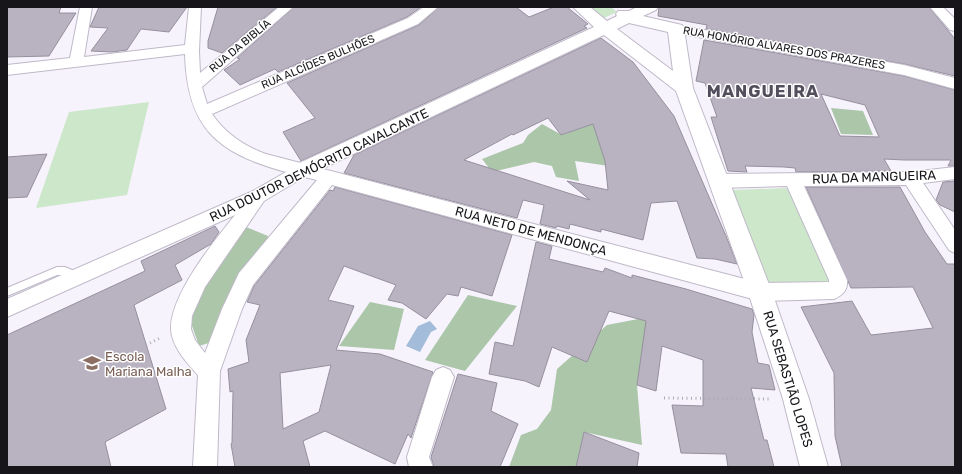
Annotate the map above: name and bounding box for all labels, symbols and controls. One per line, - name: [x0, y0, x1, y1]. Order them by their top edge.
- street label: RUA DA BIBLÍA: [207, 16, 274, 75]
- street label: RUA HONÓRIO ALVARES DOS PRAZERES: [682, 24, 886, 72]
- street label: RUA ALCÍDES BULHÕES: [259, 32, 377, 92]
- district label: MANGUEIRA: [707, 81, 819, 101]
- street label: RUA DOUTOR DEMÓCRITO CAVALCANTE: [207, 105, 431, 225]
- street label: RUA DA MANGUEIRA: [812, 167, 937, 187]
- street label: RUA NETO DE MENDONÇA: [453, 203, 609, 259]
- street label: RUA SEBASTIÃO LOPES: [760, 309, 816, 449]
- place label: Escola Mariana Malha: [105, 349, 192, 379]
- school or university icon: Escola Mariana Malha: [82, 353, 102, 373]

